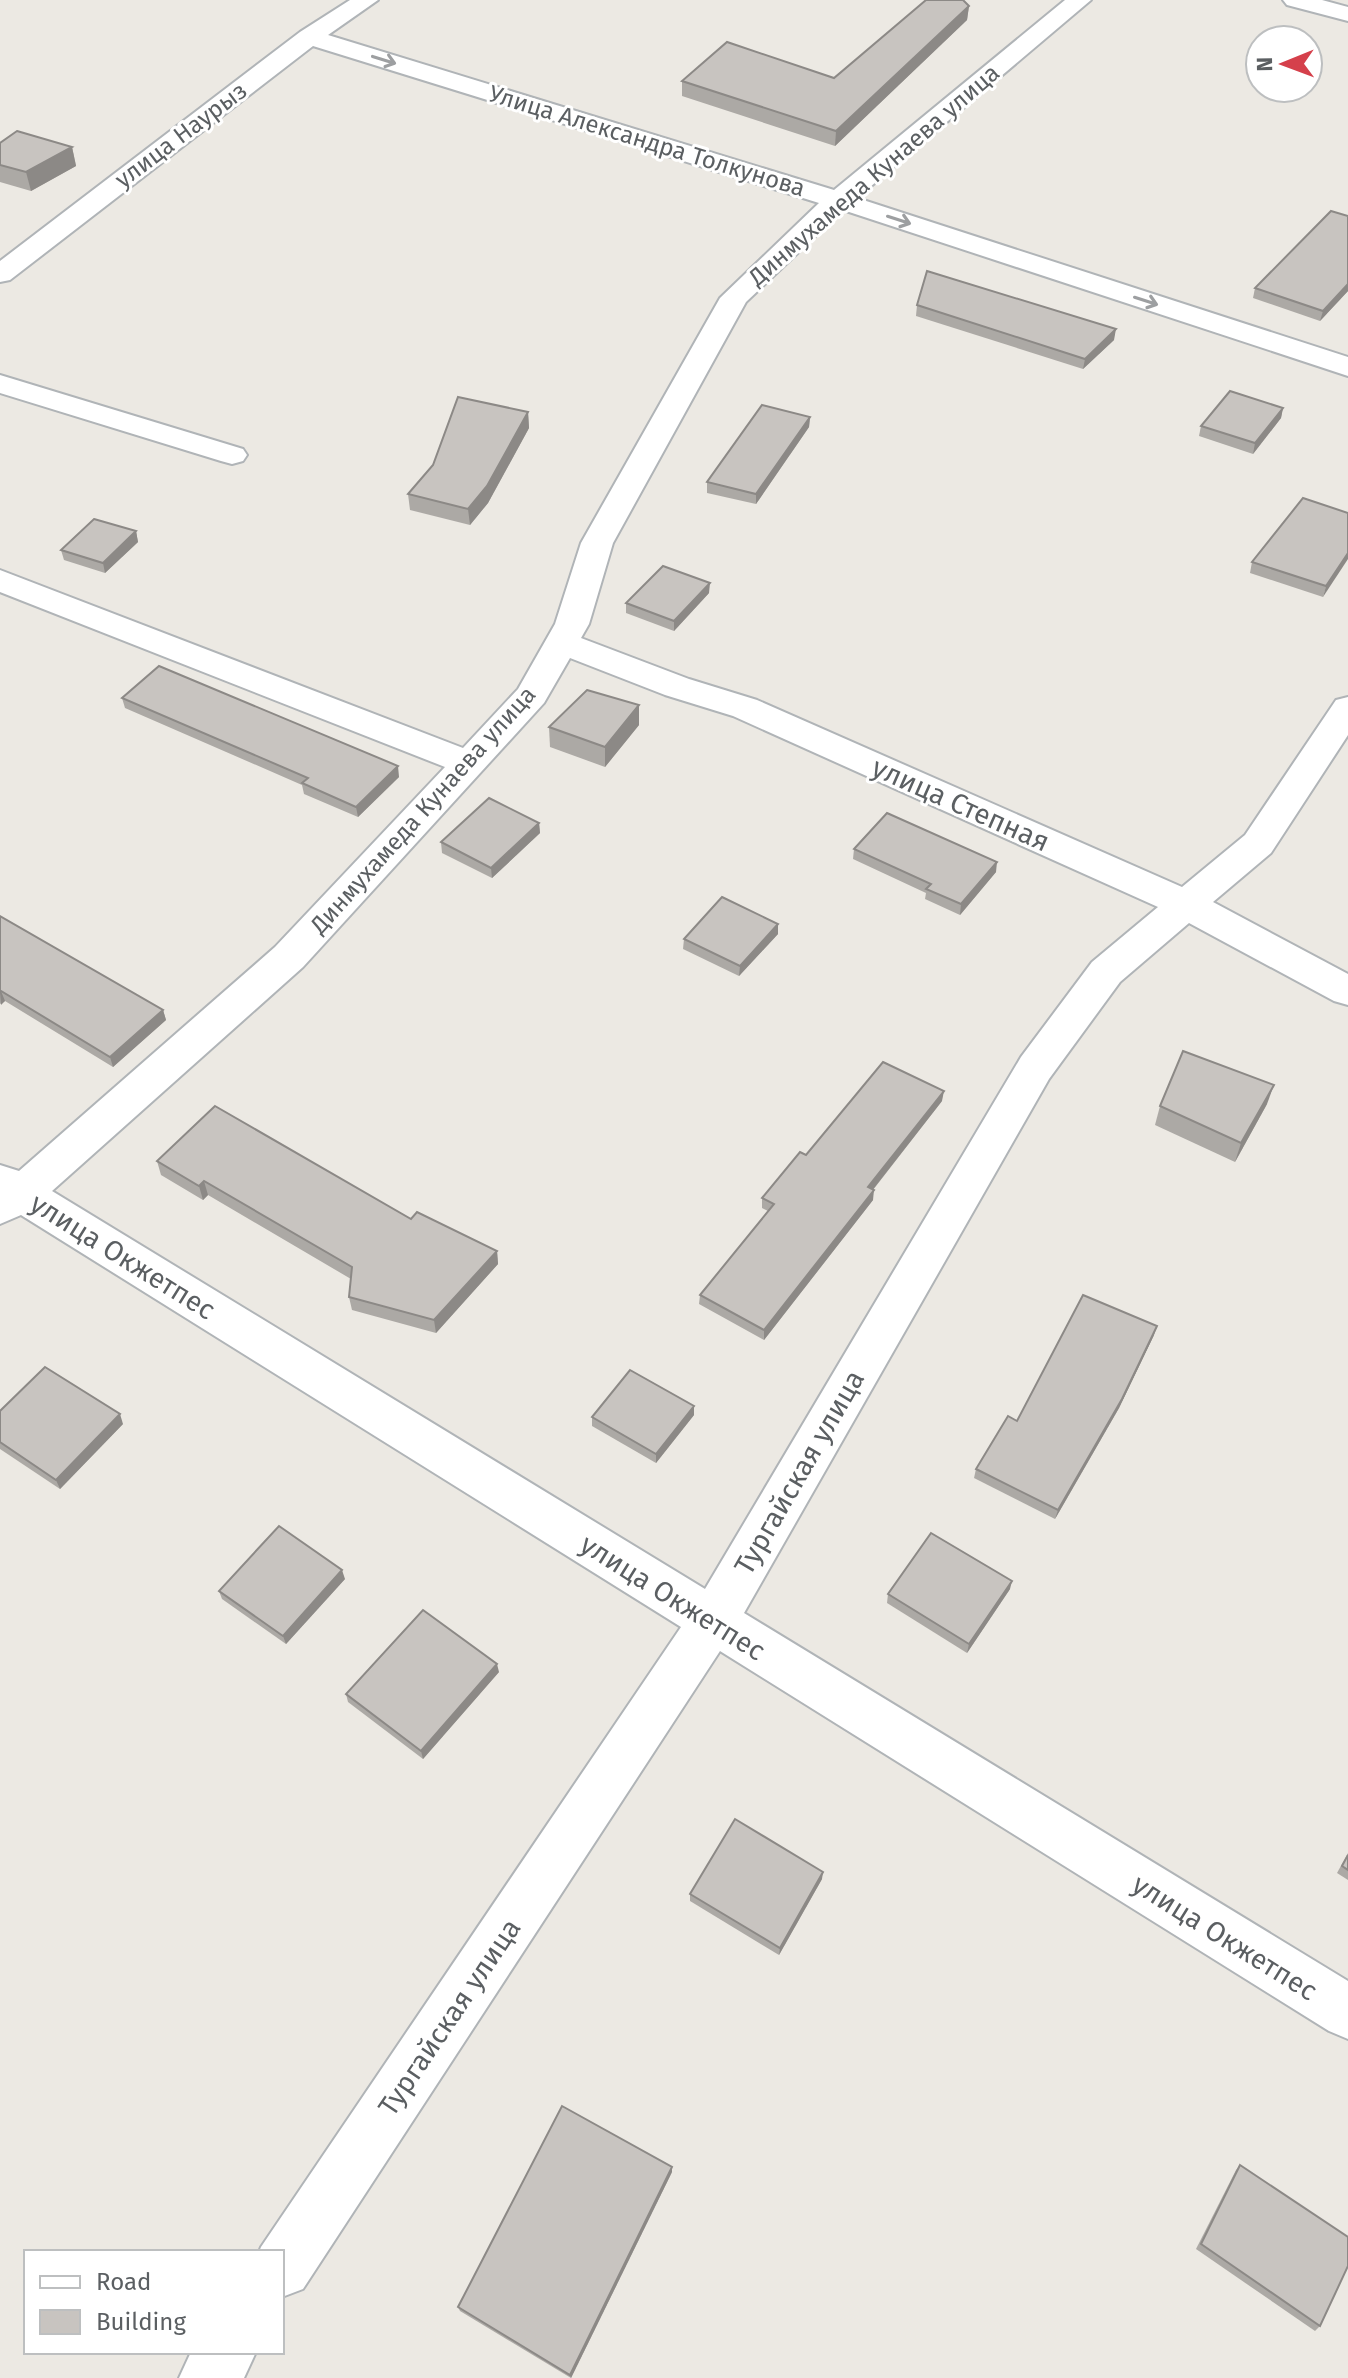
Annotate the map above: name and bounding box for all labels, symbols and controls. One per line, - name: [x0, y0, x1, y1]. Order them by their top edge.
- north arrow: [1244, 24, 1324, 104]
- one-way arrow: [370, 53, 396, 68]
- text: N: [1251, 57, 1278, 72]
- street label: Динмухамеда Кунаева улица: [742, 59, 1005, 292]
- street label: улица Наурыз: [110, 76, 252, 194]
- street label: Улица Александра Толкунова: [485, 79, 809, 203]
- one-way arrow: [886, 213, 912, 228]
- one-way arrow: [1133, 294, 1159, 309]
- street label: Динмухамеда Кунаева улица: [304, 681, 541, 940]
- street label: улица Степная: [867, 751, 1055, 858]
- street label: улица Окжетпес: [24, 1186, 221, 1326]
- street label: Тургайская улица: [728, 1364, 871, 1580]
- street label: улица Окжетпес: [574, 1527, 771, 1667]
- street label: улица Окжетпес: [1126, 1867, 1323, 2007]
- street label: Тургайская улица: [371, 1913, 527, 2122]
- legend: [24, 2250, 284, 2354]
- text: Road: [96, 2268, 151, 2296]
- text: Building: [96, 2308, 186, 2336]

